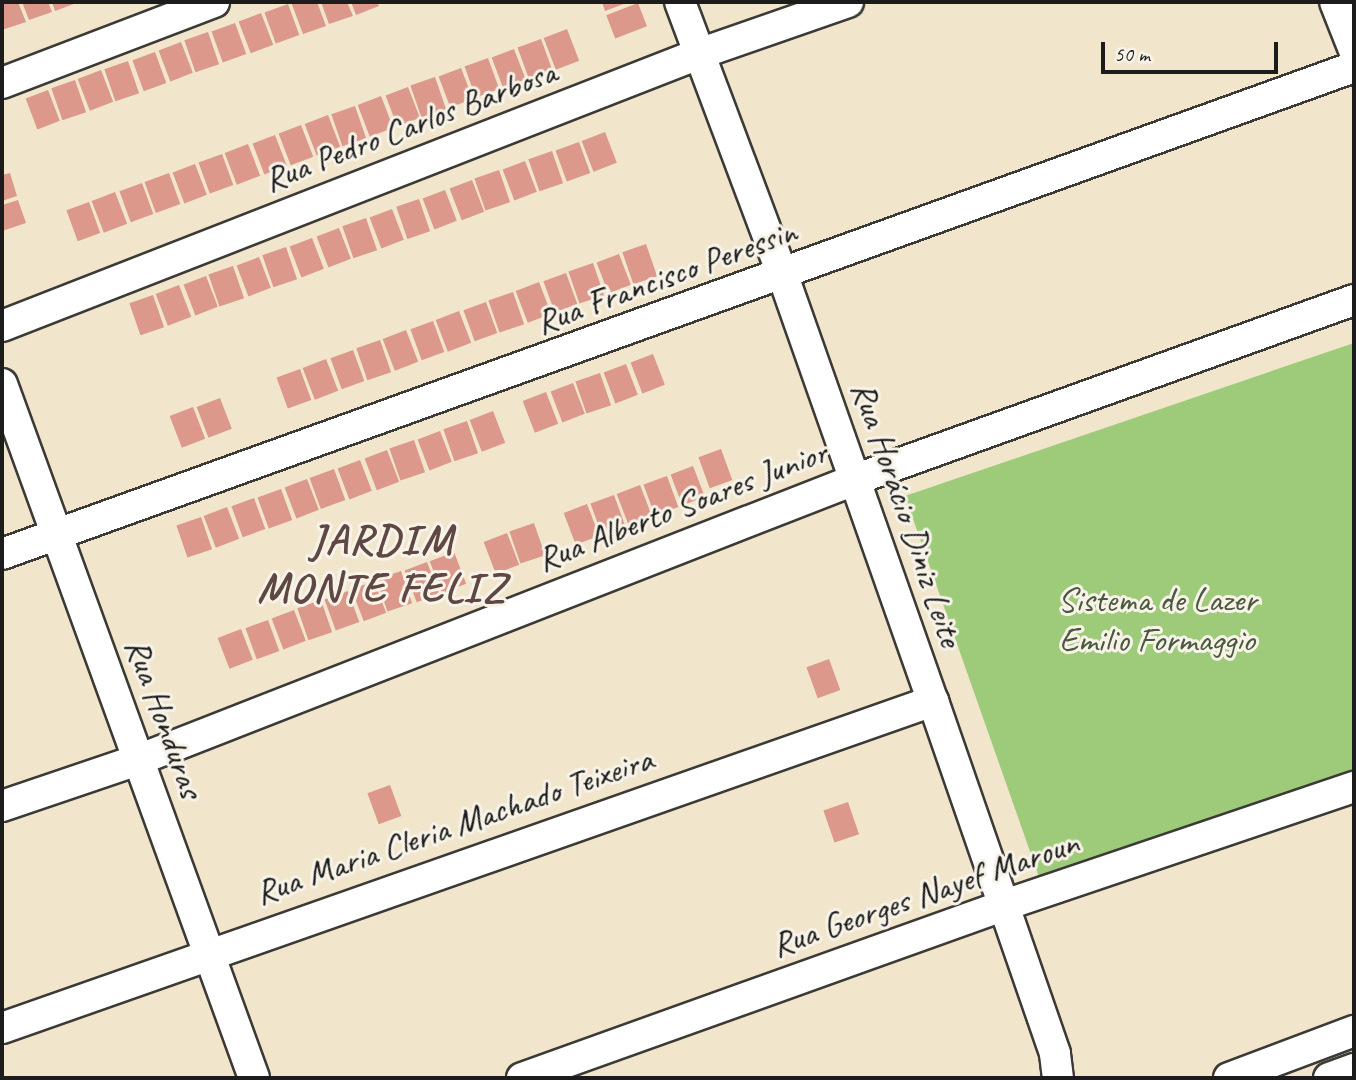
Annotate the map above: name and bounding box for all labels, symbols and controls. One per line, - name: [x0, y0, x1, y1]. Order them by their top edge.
- scale bar: [1104, 28, 1281, 72]
- text: 50 m: [1114, 41, 1150, 67]
- street label: Rua Pedro Carlos Barbosa: [258, 51, 562, 201]
- street label: Rua Francisco Peressin: [530, 210, 802, 344]
- street label: Rua Horácio Diniz Leite: [842, 376, 972, 652]
- street label: Rua Alberto Soares Junior: [532, 432, 832, 580]
- district label: JARDIM MONTE FELIZ: [259, 515, 505, 614]
- park label: Sistema de Lazer Emilio Formaggio: [1057, 579, 1257, 661]
- street label: Rua Honduras: [116, 633, 212, 803]
- street label: Rua Maria Cleria Machado Teixeira: [250, 738, 658, 914]
- street label: Rua Georges Nayef Maroun: [766, 822, 1084, 966]

